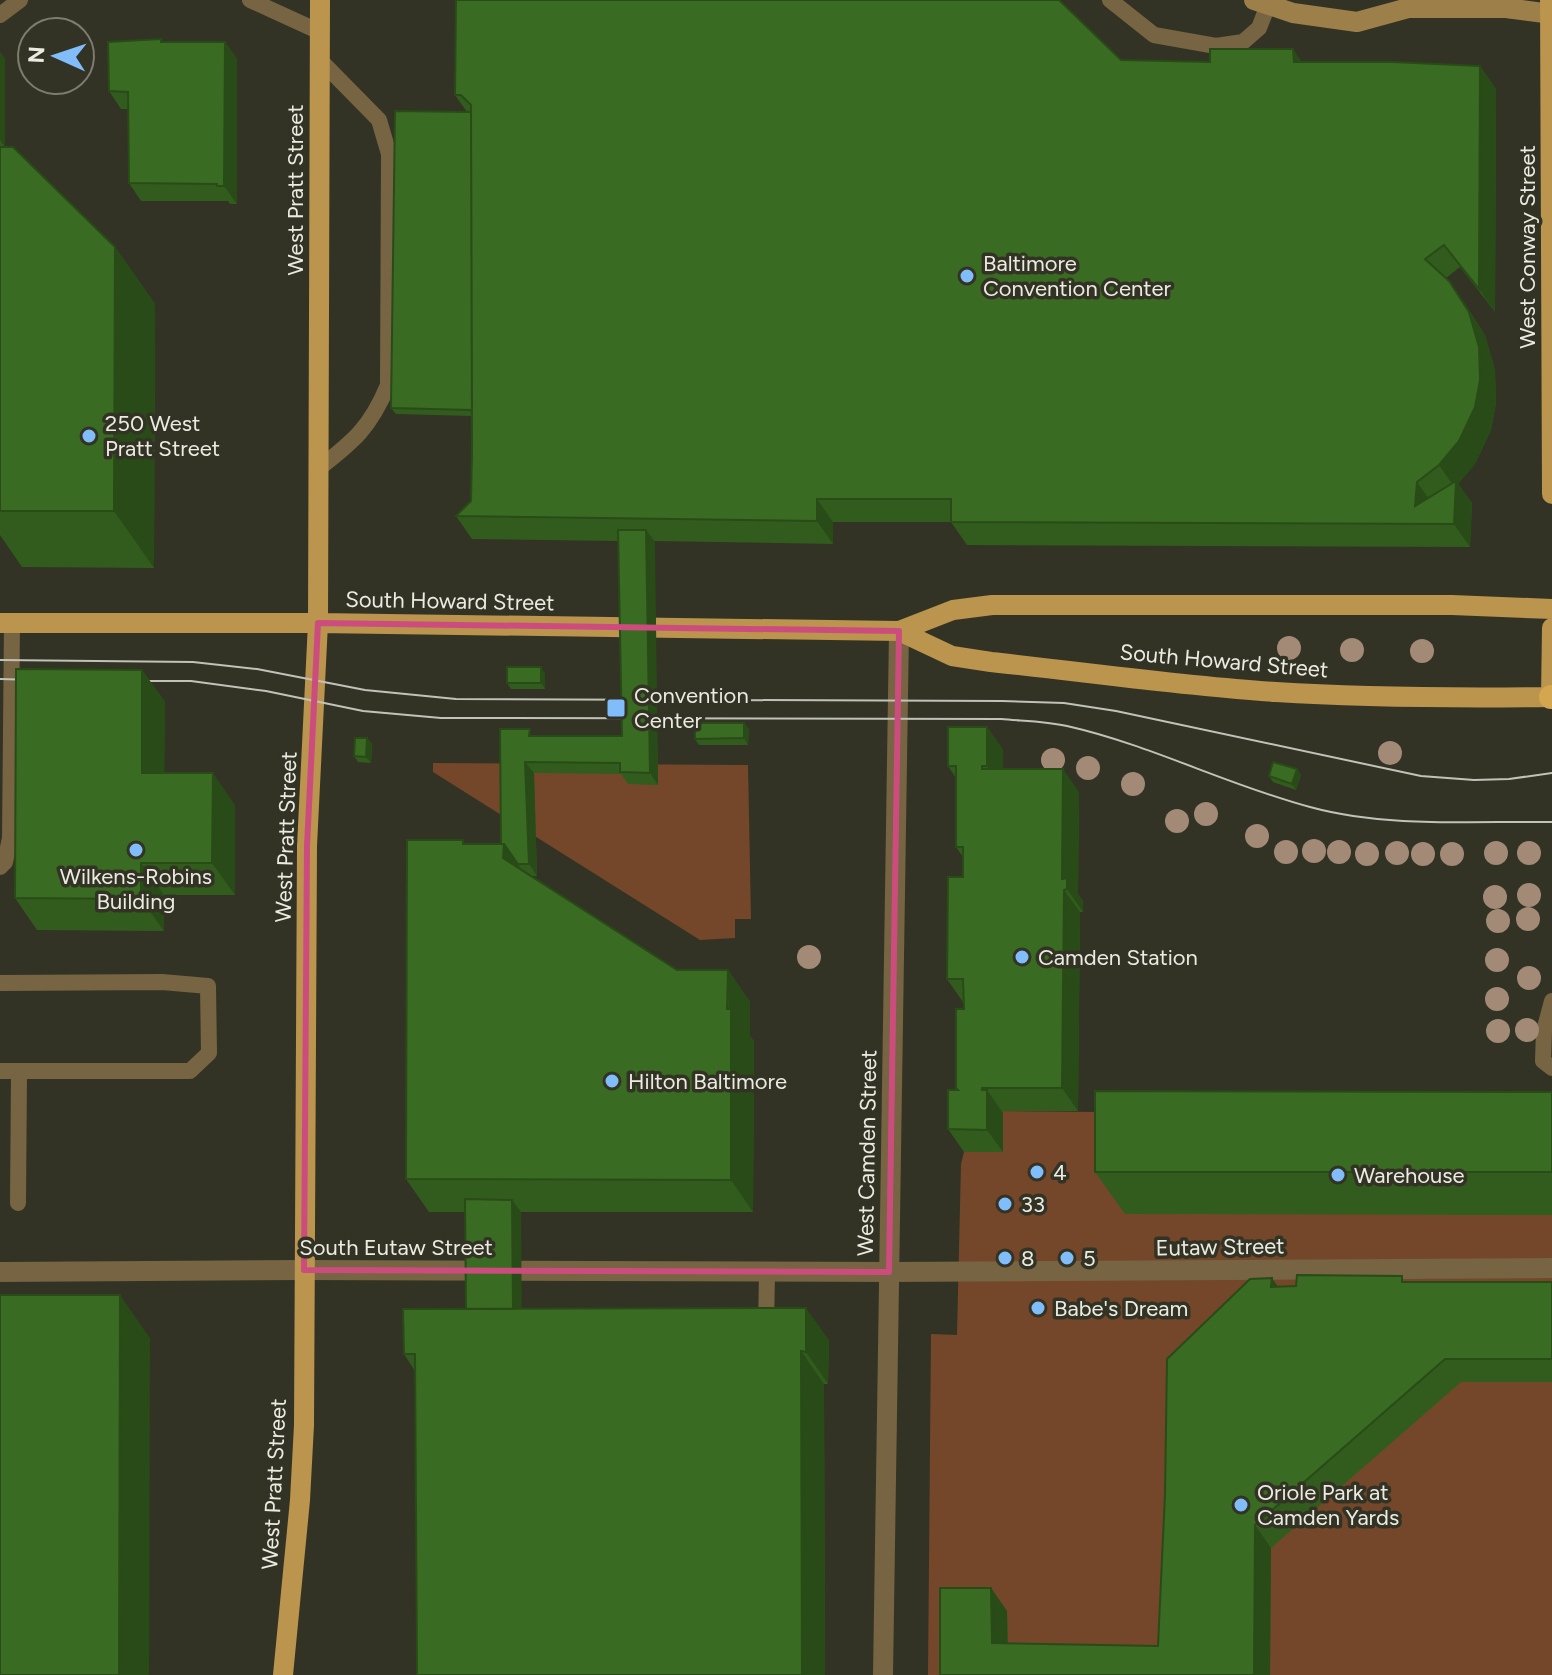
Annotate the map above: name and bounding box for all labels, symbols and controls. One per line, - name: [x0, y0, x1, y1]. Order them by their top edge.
- north arrow: [16, 16, 96, 96]
- text: N: [23, 46, 50, 64]
- street label: West Pratt Street: [282, 104, 309, 276]
- street label: West Conway Street: [1514, 145, 1541, 349]
- place label: Baltimore Convention Center: [983, 250, 1172, 302]
- marker: Baltimore Convention Center: [958, 267, 976, 285]
- place label: 250 West Pratt Street: [105, 410, 220, 462]
- marker: 250 West Pratt Street: [80, 427, 98, 445]
- street label: South Howard Street: [345, 586, 555, 616]
- street label: South Howard Street: [1119, 638, 1329, 684]
- place label: Convention Center: [634, 682, 749, 734]
- marker: Convention Center: [605, 697, 627, 719]
- street label: West Pratt Street: [270, 751, 302, 923]
- marker: Wilkens-Robins Building: [127, 841, 145, 859]
- place label: Wilkens-Robins Building: [60, 863, 212, 915]
- place label: Camden Station: [1038, 944, 1198, 971]
- marker: Camden Station: [1013, 948, 1031, 966]
- street label: West Camden Street: [852, 1050, 882, 1256]
- place label: Hilton Baltimore: [628, 1068, 787, 1095]
- marker: Hilton Baltimore: [603, 1072, 621, 1090]
- place label: 4: [1053, 1159, 1067, 1186]
- place label: Warehouse: [1354, 1162, 1464, 1189]
- marker: 4: [1028, 1163, 1046, 1181]
- marker: Warehouse: [1329, 1166, 1347, 1184]
- place label: 33: [1021, 1191, 1045, 1218]
- marker: 33: [996, 1195, 1014, 1213]
- street label: Eutaw Street: [1155, 1232, 1285, 1262]
- street label: South Eutaw Street: [299, 1234, 493, 1261]
- place label: 8: [1021, 1245, 1035, 1272]
- place label: 5: [1083, 1245, 1096, 1272]
- marker: 8: [996, 1249, 1014, 1267]
- marker: 5: [1058, 1249, 1076, 1267]
- place label: Babe's Dream: [1054, 1295, 1188, 1322]
- marker: Babe's Dream: [1029, 1299, 1047, 1317]
- street label: West Pratt Street: [256, 1398, 292, 1570]
- place label: Oriole Park at Camden Yards: [1257, 1479, 1399, 1531]
- marker: Oriole Park at Camden Yards: [1232, 1496, 1250, 1514]

